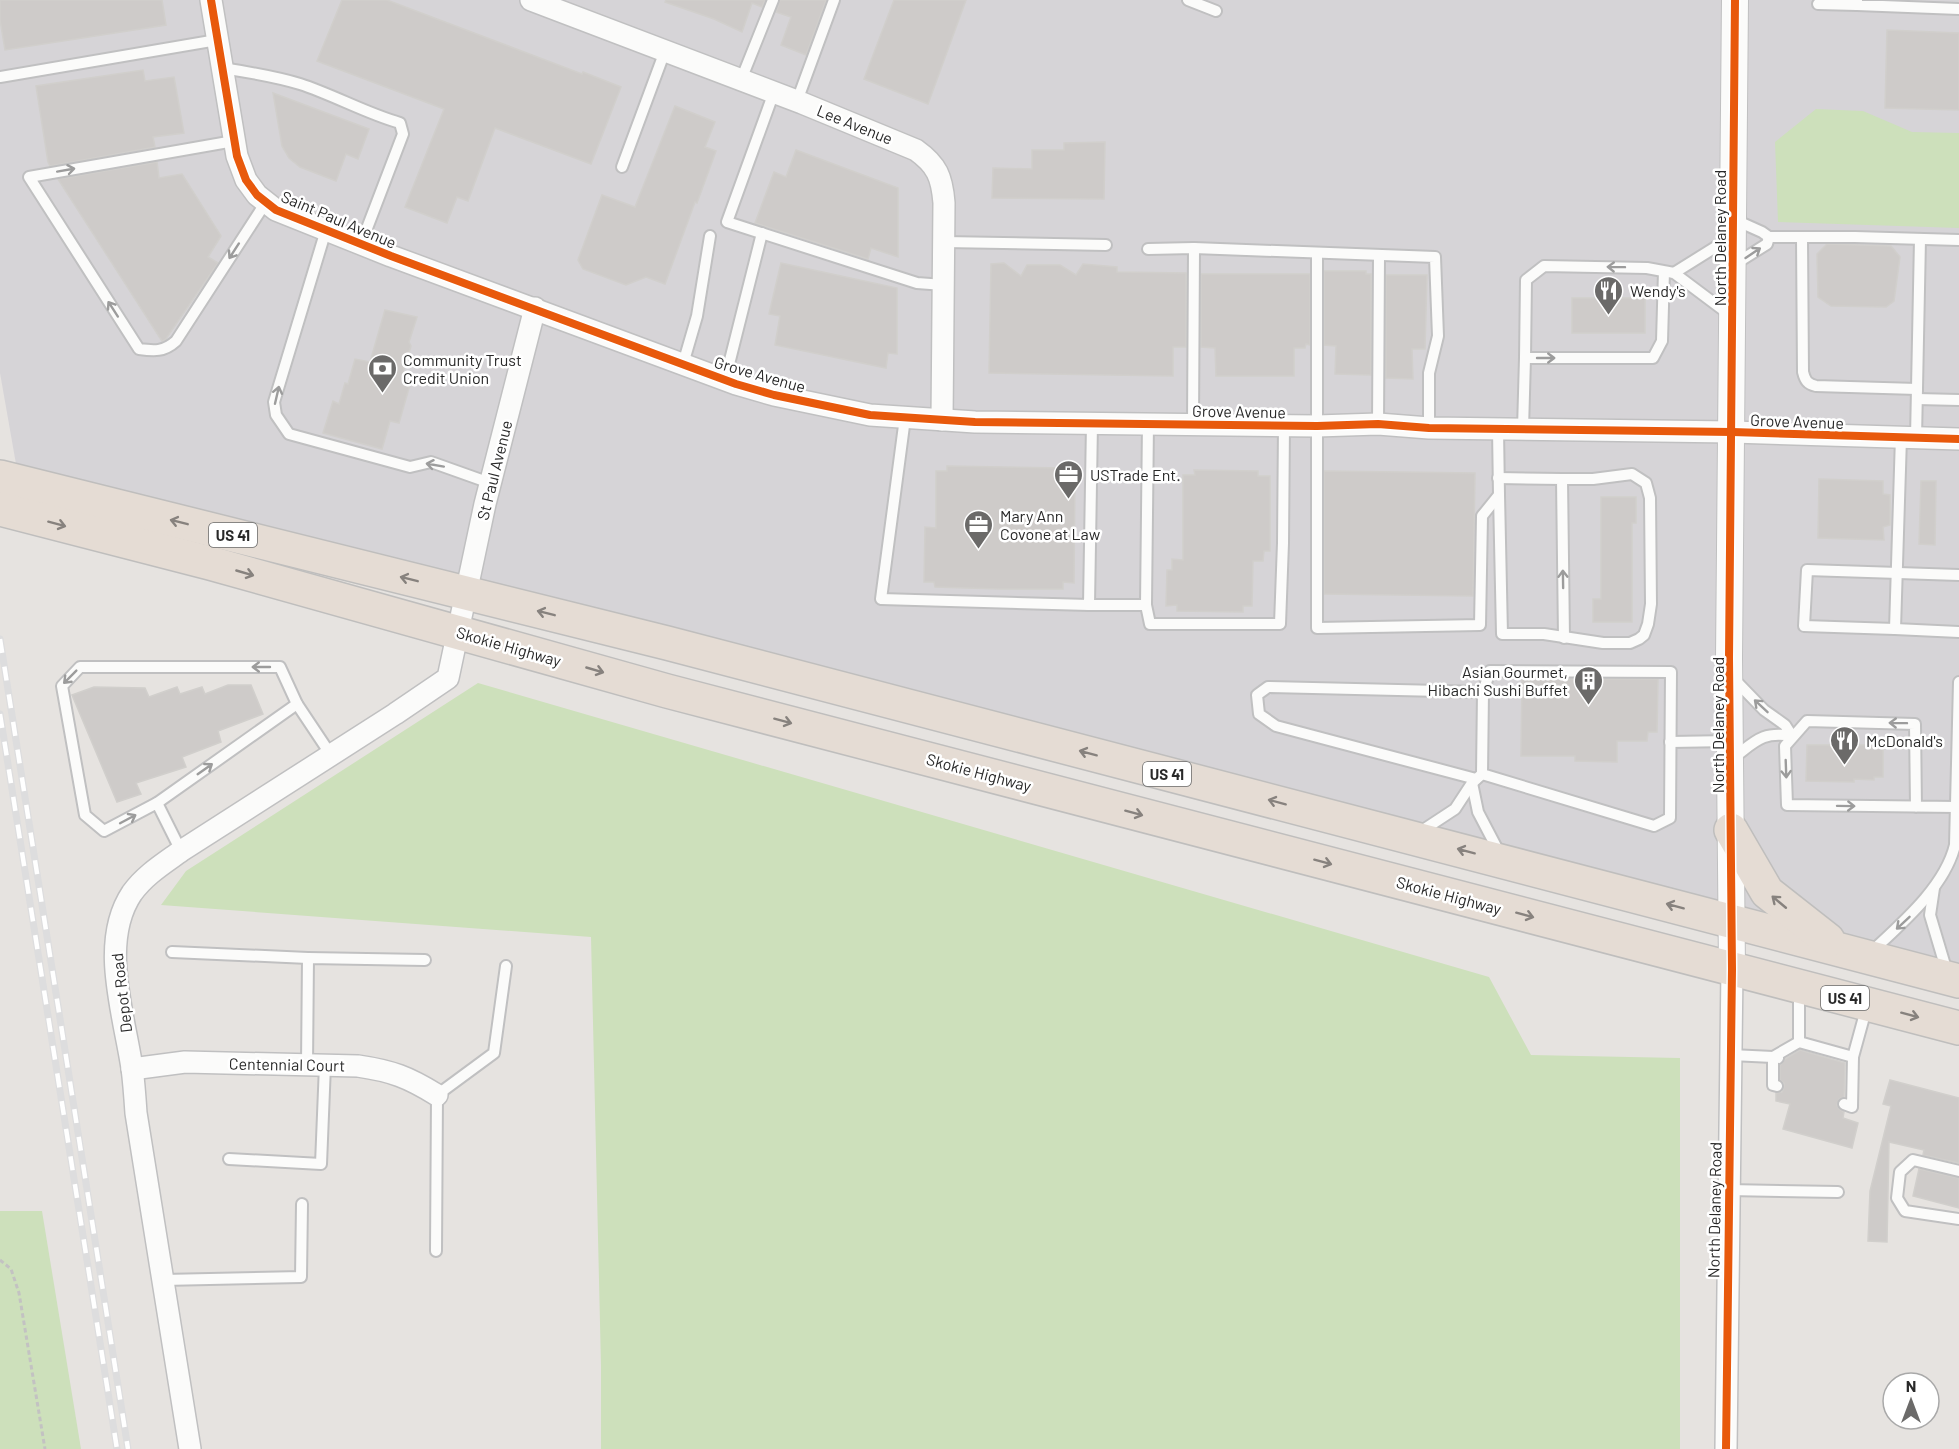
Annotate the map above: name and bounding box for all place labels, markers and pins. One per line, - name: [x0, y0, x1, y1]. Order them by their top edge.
- restaurant icon: Wendy's: [1593, 274, 1625, 316]
- place label: Wendy's: [1630, 281, 1686, 300]
- place label: Community Trust Credit Union: [403, 350, 522, 387]
- bank icon: Community Trust Credit Union: [366, 352, 398, 394]
- office icon: USTrade Ent.: [1053, 458, 1085, 500]
- place label: USTrade Ent.: [1090, 465, 1181, 484]
- place label: Mary Ann Covone at Law: [1000, 506, 1101, 543]
- office icon: Mary Ann Covone at Law: [963, 508, 995, 550]
- place label: Asian Gourmet, Hibachi Sushi Buffet: [1428, 662, 1568, 699]
- building icon: Asian Gourmet, Hibachi Sushi Buffet: [1573, 664, 1605, 706]
- restaurant icon: McDonald's: [1829, 724, 1861, 766]
- place label: McDonald's: [1866, 731, 1943, 750]

